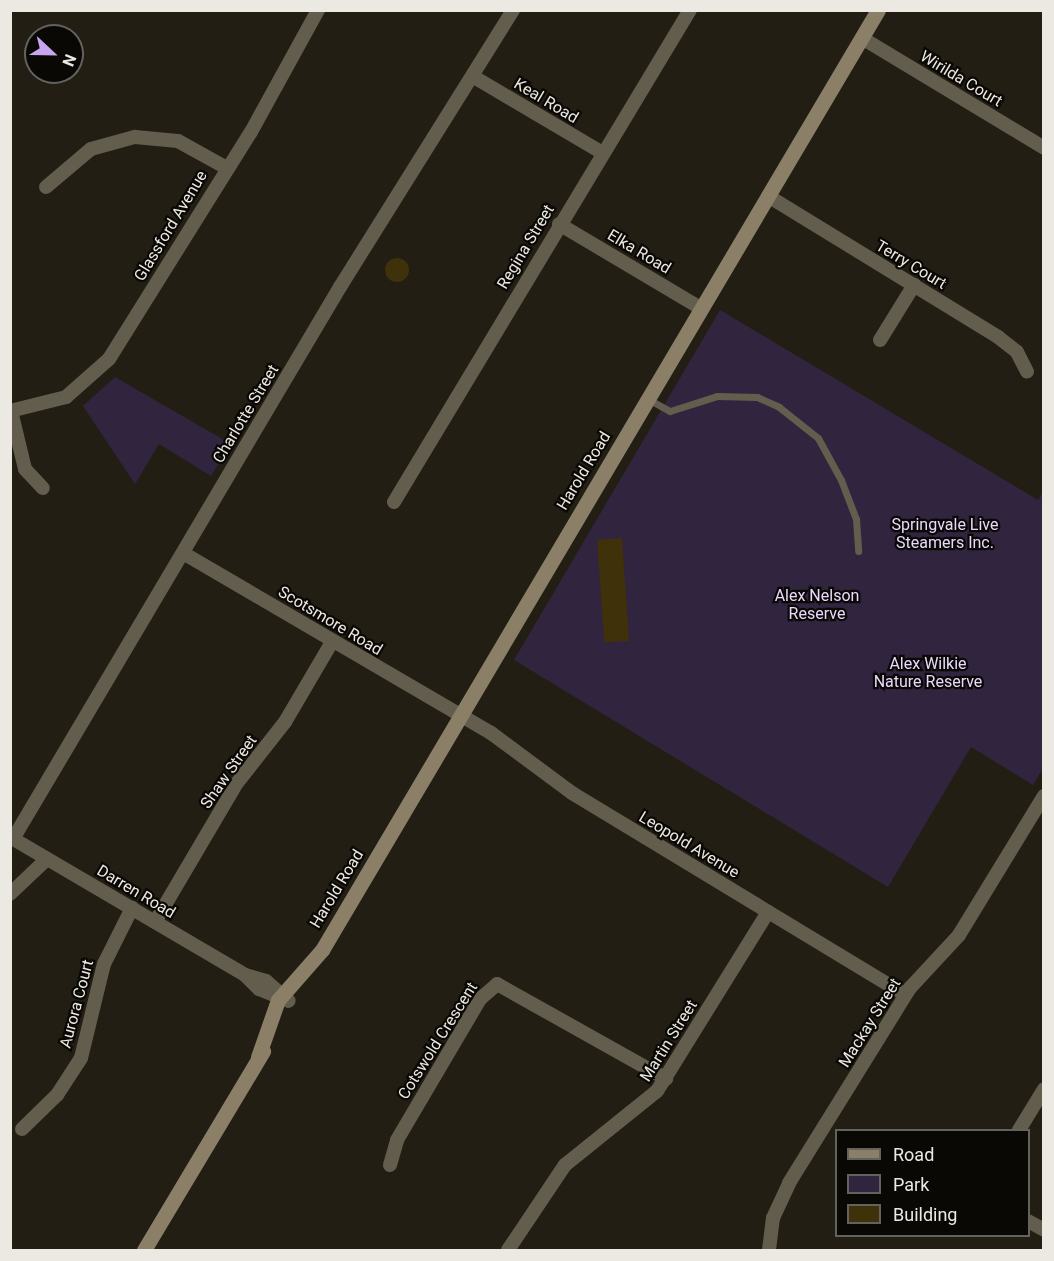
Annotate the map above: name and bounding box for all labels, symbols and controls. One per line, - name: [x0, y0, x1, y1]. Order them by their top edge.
- north arrow: [24, 24, 84, 84]
- street label: Wirilda Court: [916, 47, 1006, 111]
- text: N: [58, 51, 80, 69]
- street label: Keal Road: [510, 74, 582, 128]
- street label: Glassford Avenue: [131, 167, 211, 285]
- street label: Regina Street: [493, 201, 559, 293]
- street label: Elka Road: [604, 226, 674, 278]
- street label: Terry Court: [872, 236, 950, 294]
- street label: Charlotte Street: [209, 361, 283, 467]
- street label: Harold Road: [553, 428, 615, 514]
- park label: Springvale Live Steamers Inc.: [892, 515, 998, 553]
- street label: Scotsmore Road: [274, 582, 386, 660]
- park label: Alex Nelson Reserve: [775, 586, 859, 624]
- park label: Alex Wilkie Nature Reserve: [874, 654, 982, 692]
- street label: Shaw Street: [197, 732, 261, 812]
- street label: Leopold Avenue: [635, 808, 743, 882]
- street label: Harold Road: [306, 846, 368, 932]
- street label: Darren Road: [93, 861, 179, 923]
- street label: Aurora Court: [56, 958, 98, 1050]
- street label: Mackay Street: [835, 975, 905, 1071]
- street label: Cotswold Crescent: [394, 979, 482, 1103]
- street label: Martin Street: [636, 997, 702, 1085]
- legend: [835, 1129, 1030, 1237]
- text: Road: [893, 1144, 934, 1165]
- text: Park: [893, 1174, 929, 1195]
- text: Building: [893, 1204, 957, 1225]

